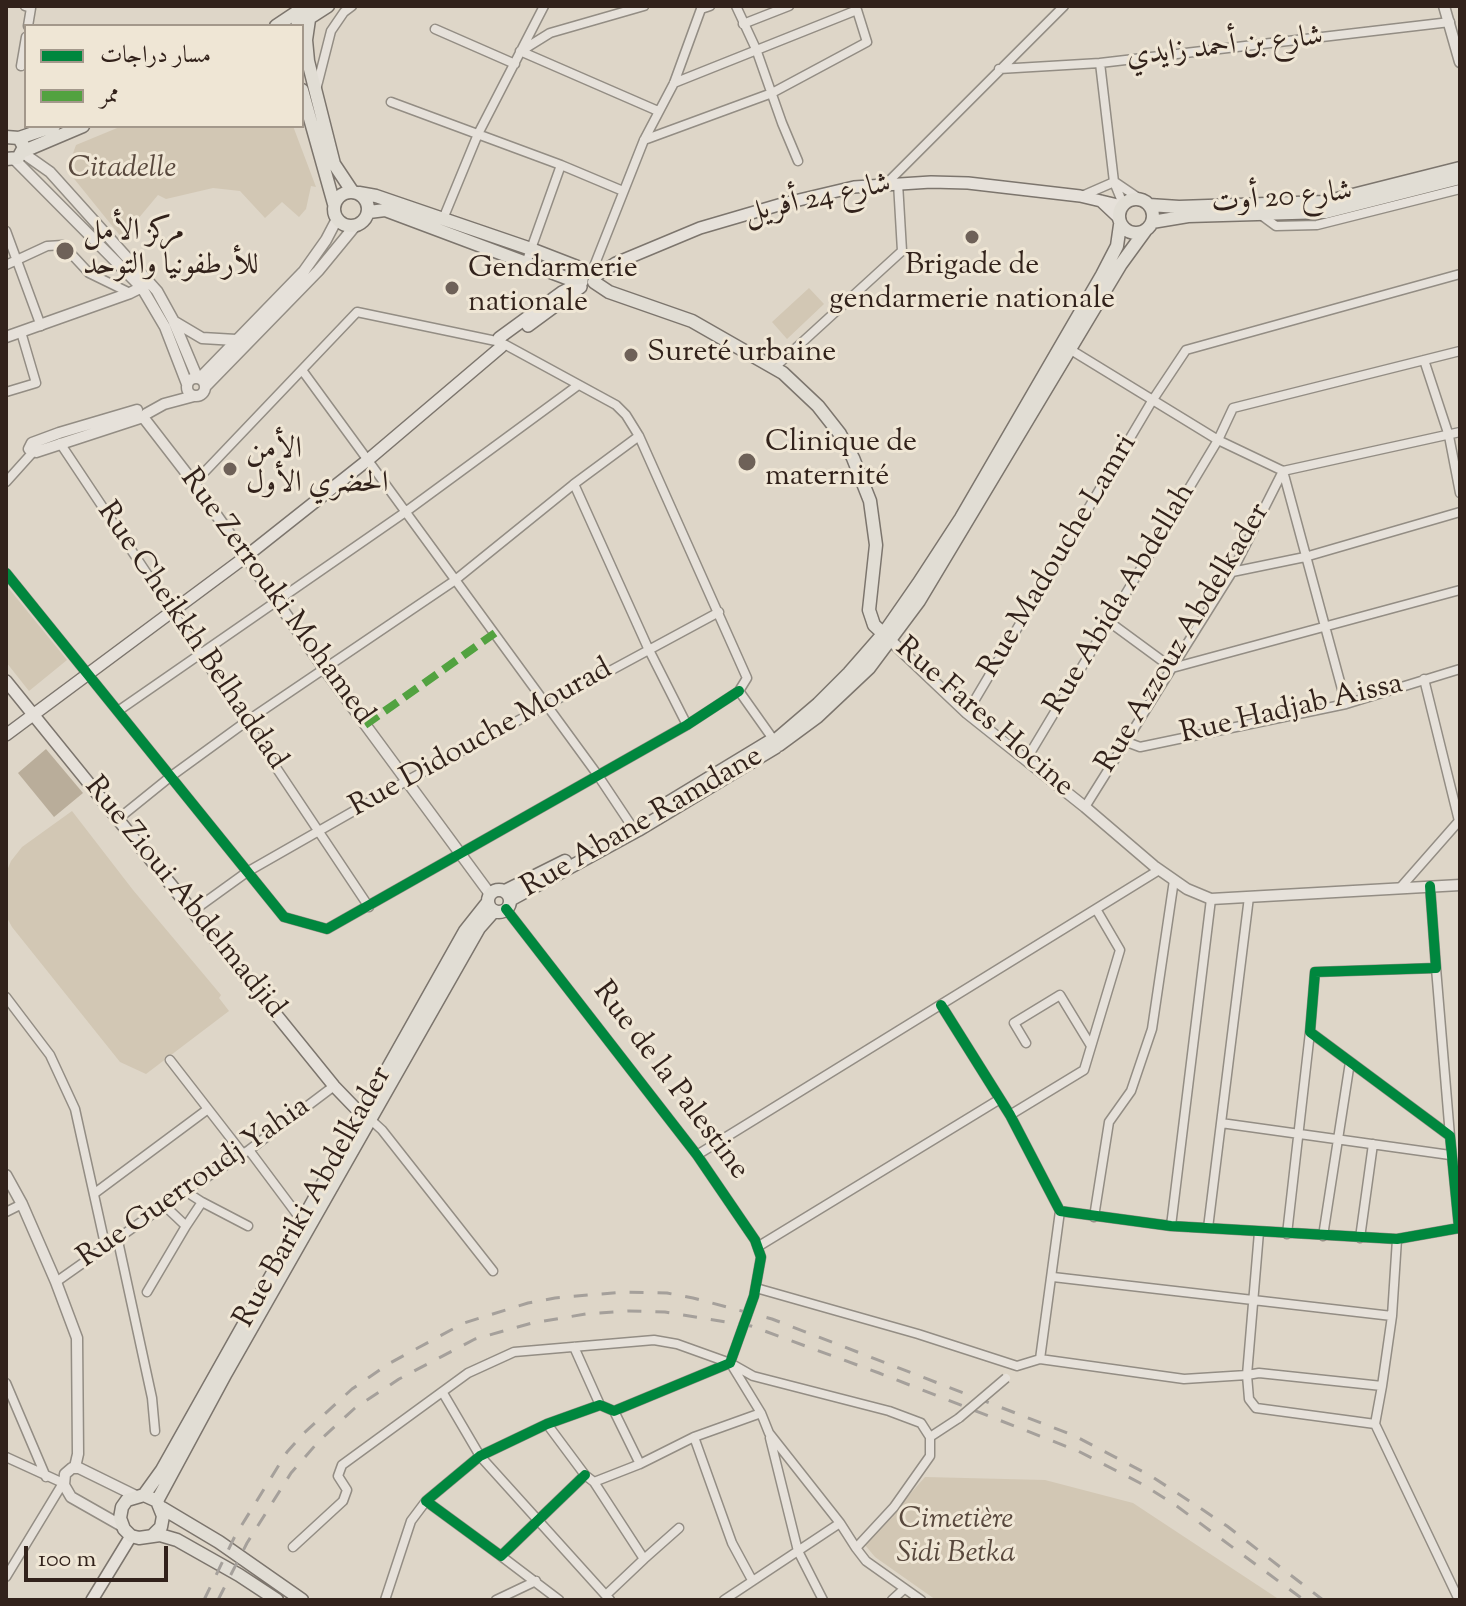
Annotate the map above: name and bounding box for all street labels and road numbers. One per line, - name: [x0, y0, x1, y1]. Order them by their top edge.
- street label: شارع بن أحمد زايدي: [1125, 21, 1325, 77]
- street label: شارع 24 أفريل: [741, 168, 895, 234]
- street label: شارع 20 أوت: [1210, 176, 1354, 224]
- street label: Rue Madouche Lamri: [973, 429, 1147, 685]
- street label: Rue Zerrouki Mohamed: [170, 463, 380, 733]
- street label: Rue Abida Abdellah: [1039, 478, 1205, 722]
- street label: Rue Cheikkh Belhaddad: [87, 496, 293, 778]
- street label: Rue Azzouz Abdelkader: [1090, 498, 1280, 780]
- street label: Rue Fares Hocine: [886, 632, 1080, 806]
- street label: Rue Didouche Mourad: [345, 653, 619, 827]
- street label: Rue Hadjab Aissa: [1177, 668, 1407, 754]
- street label: Rue Abane Ramdane: [516, 740, 770, 908]
- street label: Rue Zioui Abdelmadjid: [75, 771, 291, 1027]
- street label: Rue de la Palestine: [583, 976, 755, 1188]
- street label: Rue Bariki Abdelkader: [228, 1061, 402, 1335]
- street label: Rue Guerroudj Yahia: [72, 1090, 318, 1278]

